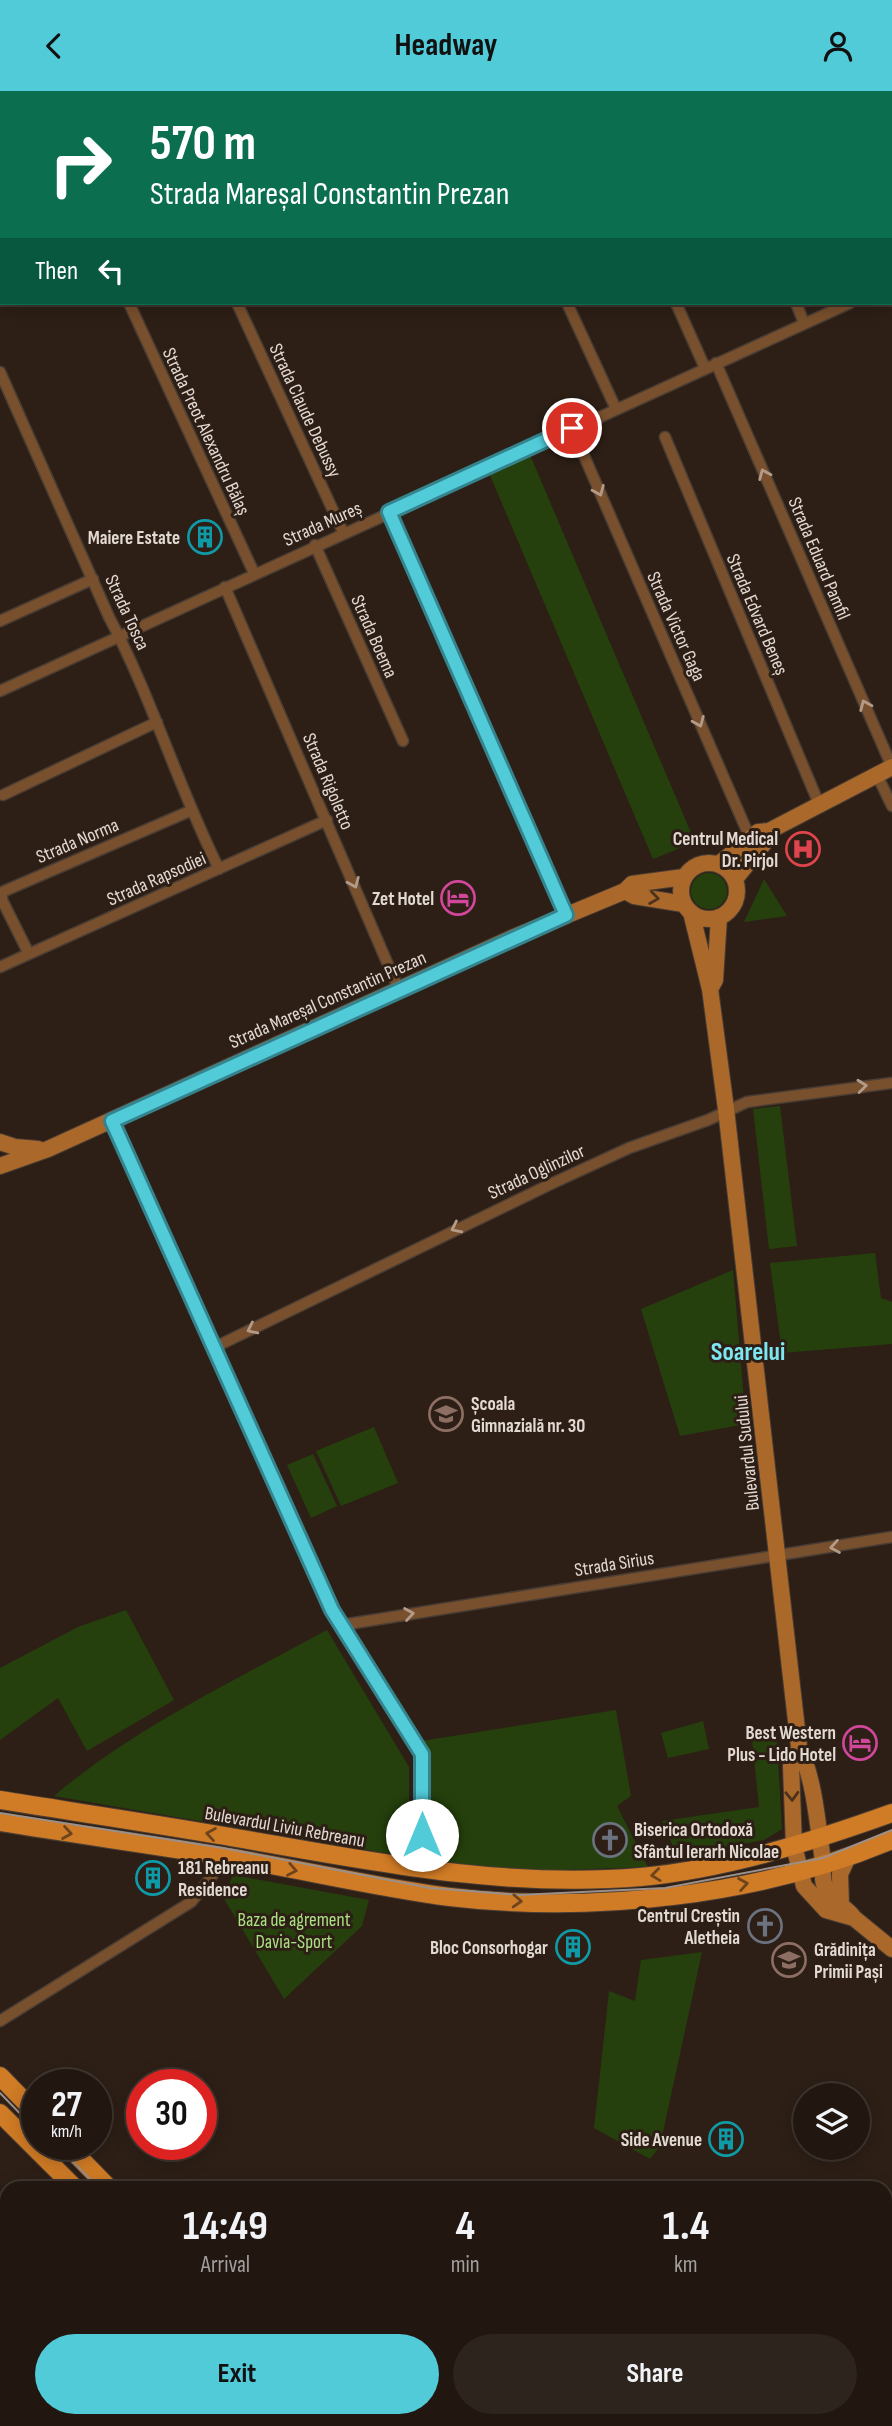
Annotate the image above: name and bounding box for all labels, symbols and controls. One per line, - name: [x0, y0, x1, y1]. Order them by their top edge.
- text: Headway: [395, 26, 497, 65]
- icon: back: [35, 27, 73, 65]
- icon: person: [819, 27, 857, 65]
- text: 570 m: [150, 115, 256, 174]
- icon: right: [35, 119, 126, 210]
- text: Strada Mareșal Constantin Prezan: [150, 175, 509, 214]
- icon: left: [92, 252, 130, 290]
- text: Then: [35, 256, 78, 287]
- street label: Strada Claude Debussy: [264, 340, 346, 482]
- street label: Strada Preot Alexandru Bălaș: [157, 344, 255, 519]
- pin: [542, 398, 602, 458]
- icon: arrive: [553, 409, 591, 447]
- one-way arrow: [758, 469, 772, 481]
- one-way arrow: [591, 483, 605, 496]
- street label: Strada Eduard Pamfil: [782, 494, 855, 623]
- street label: Strada Mureș: [280, 497, 366, 552]
- building icon: Maiere Estate: [186, 518, 224, 556]
- place label: Maiere Estate: [88, 527, 180, 550]
- street label: Strada Edvard Beneș: [721, 551, 793, 679]
- street label: Strada Victor Gaga: [641, 568, 710, 685]
- street label: Strada Tosca: [99, 571, 154, 654]
- street label: Strada Boema: [345, 592, 402, 682]
- one-way arrow: [859, 700, 873, 712]
- one-way arrow: [691, 715, 705, 727]
- street label: Strada Rigoletto: [297, 730, 358, 833]
- street label: Strada Norma: [33, 814, 122, 869]
- place label: Centrul Medical Dr. Pirjol: [673, 828, 778, 873]
- hospital icon: Centrul Medical Dr. Pirjol: [784, 830, 822, 868]
- street label: Strada Rapsodiei: [104, 847, 210, 911]
- one-way arrow: [345, 876, 359, 888]
- hotel icon: Zet Hotel: [439, 879, 477, 917]
- place label: Zet Hotel: [372, 888, 434, 911]
- one-way arrow: [648, 890, 660, 905]
- street label: Strada Mareșal Constantin Prezan: [225, 946, 430, 1054]
- one-way arrow: [856, 1079, 867, 1094]
- street label: Strada Oglinzilor: [484, 1140, 589, 1205]
- one-way arrow: [451, 1220, 463, 1234]
- one-way arrow: [247, 1321, 259, 1335]
- district label: Soarelui: [711, 1337, 785, 1368]
- place label: Școala Gimnazială nr. 30: [471, 1393, 585, 1438]
- street label: Bulevardul Sudului: [730, 1394, 765, 1512]
- school or university icon: Școala Gimnazială nr. 30: [427, 1395, 465, 1433]
- one-way arrow: [829, 1539, 841, 1554]
- street label: Strada Sirius: [573, 1547, 656, 1582]
- one-way arrow: [403, 1607, 415, 1622]
- place label: Best Western Plus - Lido Hotel: [727, 1722, 836, 1767]
- hotel icon: Best Western Plus - Lido Hotel: [841, 1724, 879, 1762]
- one-way arrow: [784, 1790, 799, 1801]
- position arrow: [385, 1798, 459, 1872]
- street label: Bulevardul Liviu Rebreanu: [203, 1802, 367, 1853]
- place label: Biserica Ortodoxă Sfântul Ierarh Nicolae: [634, 1819, 779, 1864]
- church icon: Biserica Ortodoxă Sfântul Ierarh Nicolae: [591, 1821, 629, 1859]
- one-way arrow: [61, 1825, 73, 1840]
- one-way arrow: [206, 1827, 217, 1842]
- place label: 181 Rebreanu Residence: [178, 1857, 269, 1902]
- building icon: 181 Rebreanu Residence: [134, 1859, 172, 1897]
- one-way arrow: [286, 1861, 298, 1876]
- one-way arrow: [650, 1867, 661, 1882]
- one-way arrow: [737, 1877, 749, 1892]
- one-way arrow: [512, 1893, 523, 1908]
- place label: Centrul Creștin Aletheia: [637, 1905, 740, 1950]
- church icon: Centrul Creștin Aletheia: [746, 1907, 784, 1945]
- park label: Baza de agrement Davia-Sport: [237, 1909, 351, 1954]
- building icon: Bloc Consorhogar: [554, 1928, 592, 1966]
- place label: Bloc Consorhogar: [430, 1937, 548, 1960]
- place label: Grădinița Primii Pași: [814, 1939, 883, 1984]
- school or university icon: Grădinița Primii Pași: [770, 1941, 808, 1979]
- speed limit sign: 30: [126, 2069, 217, 2160]
- map controls: [793, 2083, 870, 2160]
- button: layers: [793, 2083, 870, 2160]
- text: 27: [51, 2084, 82, 2127]
- building icon: Side Avenue: [707, 2120, 745, 2158]
- text: km/h: [51, 2121, 82, 2142]
- place label: Side Avenue: [621, 2129, 702, 2152]
- text: 14:49: [183, 2201, 268, 2252]
- text: 4: [455, 2201, 475, 2252]
- text: 1.4: [662, 2201, 709, 2252]
- text: Arrival: [201, 2251, 250, 2279]
- text: min: [451, 2251, 480, 2279]
- text: km: [674, 2251, 698, 2279]
- button: Exit: [35, 2334, 439, 2414]
- button: Share: [453, 2334, 857, 2414]

